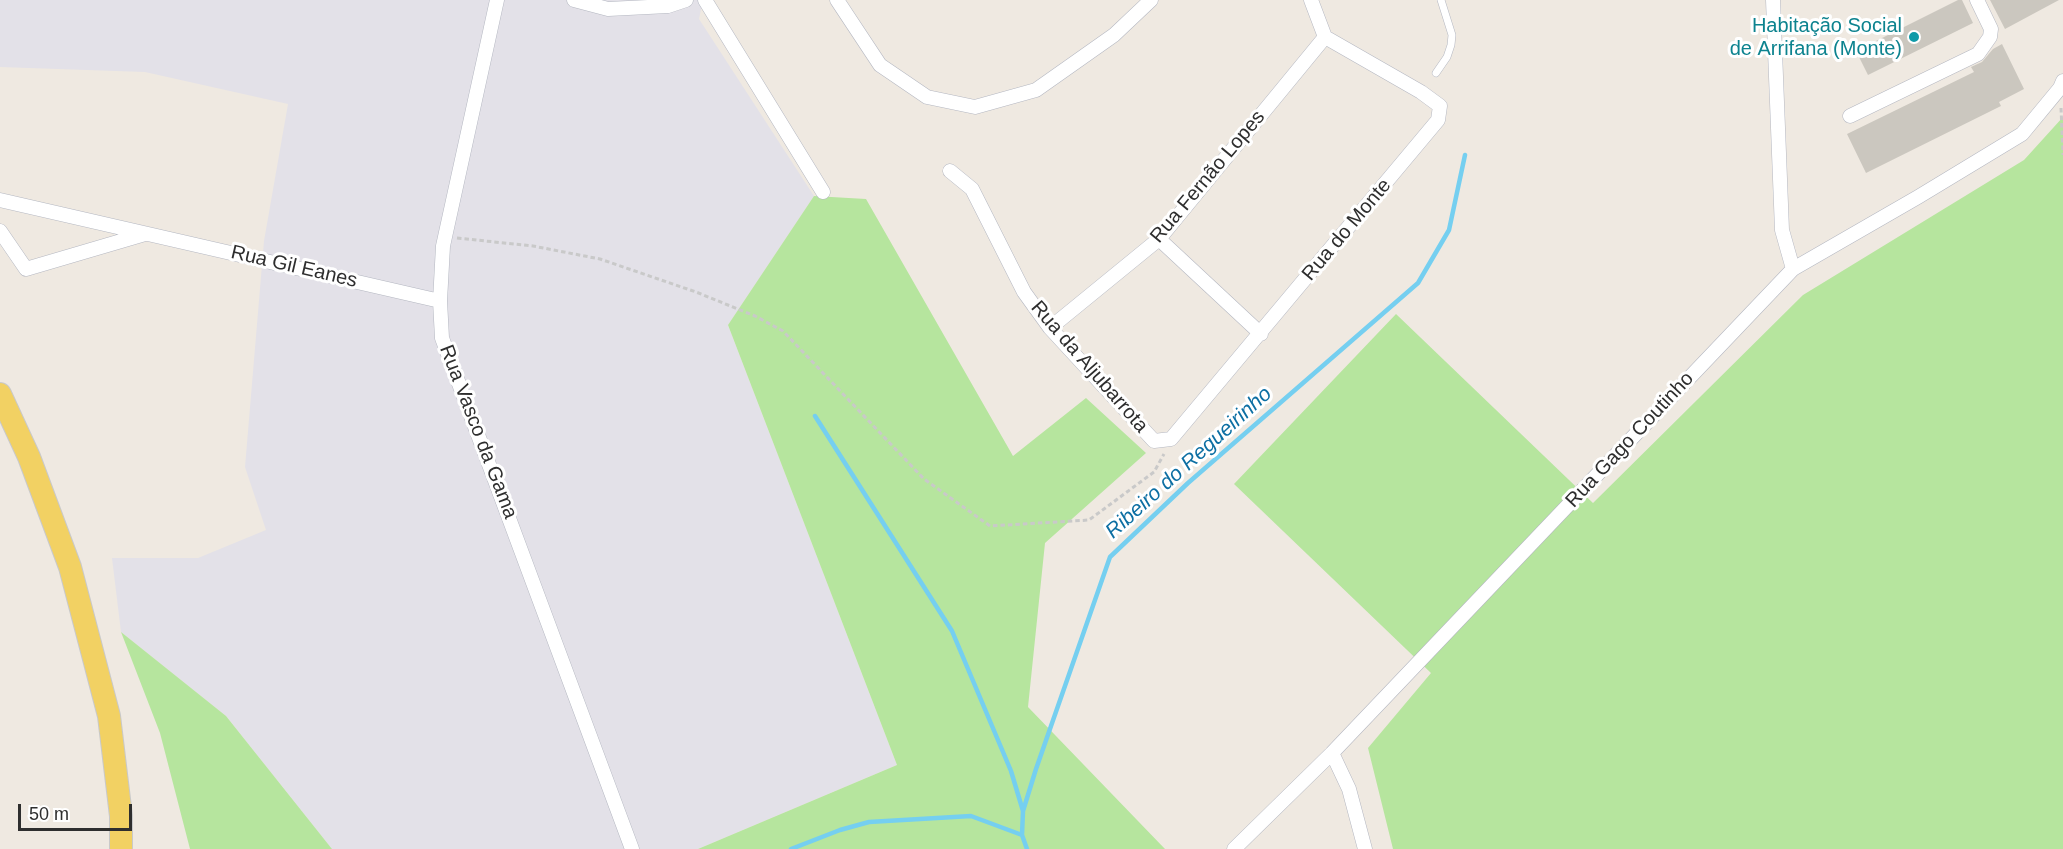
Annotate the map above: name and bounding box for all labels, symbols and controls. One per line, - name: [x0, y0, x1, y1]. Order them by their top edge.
- place label: Habitação Social de Arrifana (Monte): [1730, 14, 1902, 61]
- marker: Habitação Social de Arrifana (Monte): [1907, 30, 1921, 44]
- street label: Rua Fernão Lopes: [1146, 106, 1270, 248]
- street label: Rua do Monte: [1297, 174, 1397, 286]
- street label: Rua Gil Eanes: [228, 241, 360, 293]
- street label: Rua da Aljubarrota: [1025, 296, 1153, 438]
- street label: Rua Vasco da Gama: [434, 342, 522, 522]
- street label: Rua Gago Coutinho: [1561, 367, 1699, 513]
- water label: Ribeiro do Regueirinho: [1101, 382, 1277, 544]
- scale bar: [21, 792, 135, 830]
- text: 50 m: [29, 804, 69, 824]

